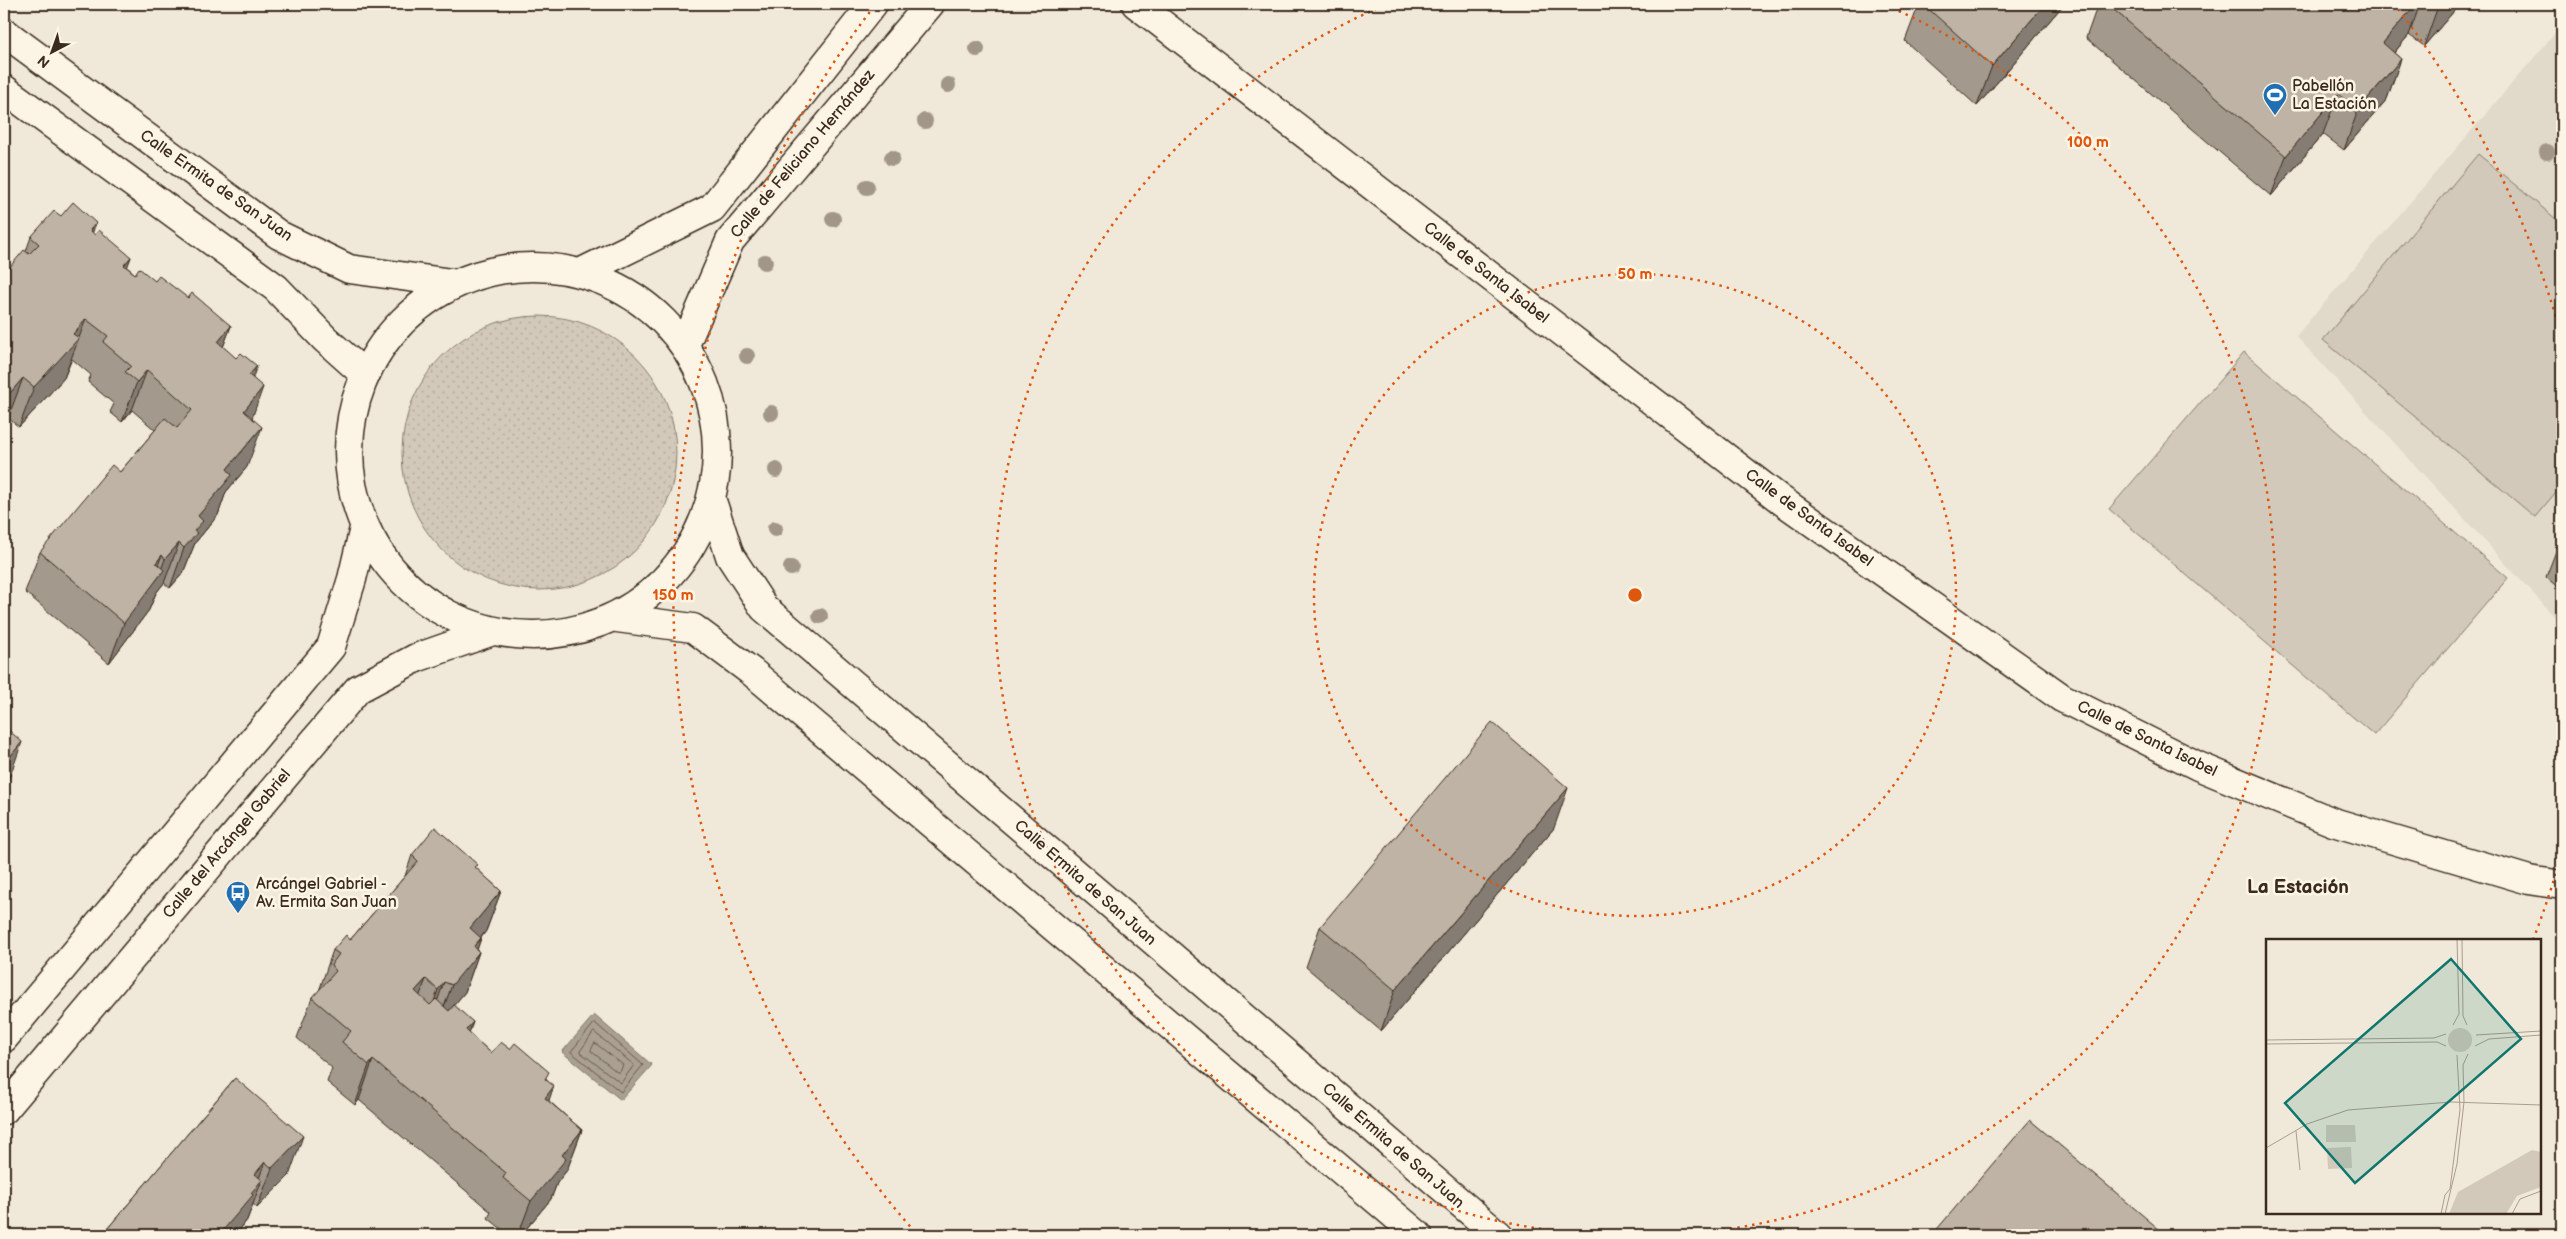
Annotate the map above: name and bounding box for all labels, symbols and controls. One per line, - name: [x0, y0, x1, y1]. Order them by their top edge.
- north arrow: [28, 28, 78, 78]
- text: N: [34, 52, 53, 71]
- street label: Calle de Feliciano Hernández: [727, 66, 879, 242]
- place label: Pabellón La Estación: [2292, 77, 2376, 114]
- sports icon: Pabellón La Estación: [2262, 82, 2288, 116]
- street label: Calle Ermita de San Juan: [136, 126, 296, 246]
- text: 100 m: [2067, 133, 2109, 152]
- street label: Calle de Santa Isabel: [1420, 218, 1552, 328]
- text: 50 m: [1618, 265, 1653, 284]
- street label: Calle de Santa Isabel: [1741, 465, 1877, 571]
- text: 150 m: [652, 586, 694, 605]
- centre of rings: [1626, 586, 1644, 604]
- street label: Calle de Santa Isabel: [2074, 697, 2220, 781]
- street label: Calle del Arcángel Gabriel: [159, 766, 295, 922]
- street label: Calle Ermita de San Juan: [1010, 816, 1160, 950]
- place label: Arcángel Gabriel - Av. Ermita San Juan: [256, 875, 397, 912]
- district label: La Estación: [2247, 876, 2349, 899]
- bus stop icon: Arcángel Gabriel - Av. Ermita San Juan: [225, 880, 251, 914]
- inset map: [2266, 939, 2541, 1214]
- street label: Calle Ermita de San Juan: [1318, 1079, 1468, 1213]

